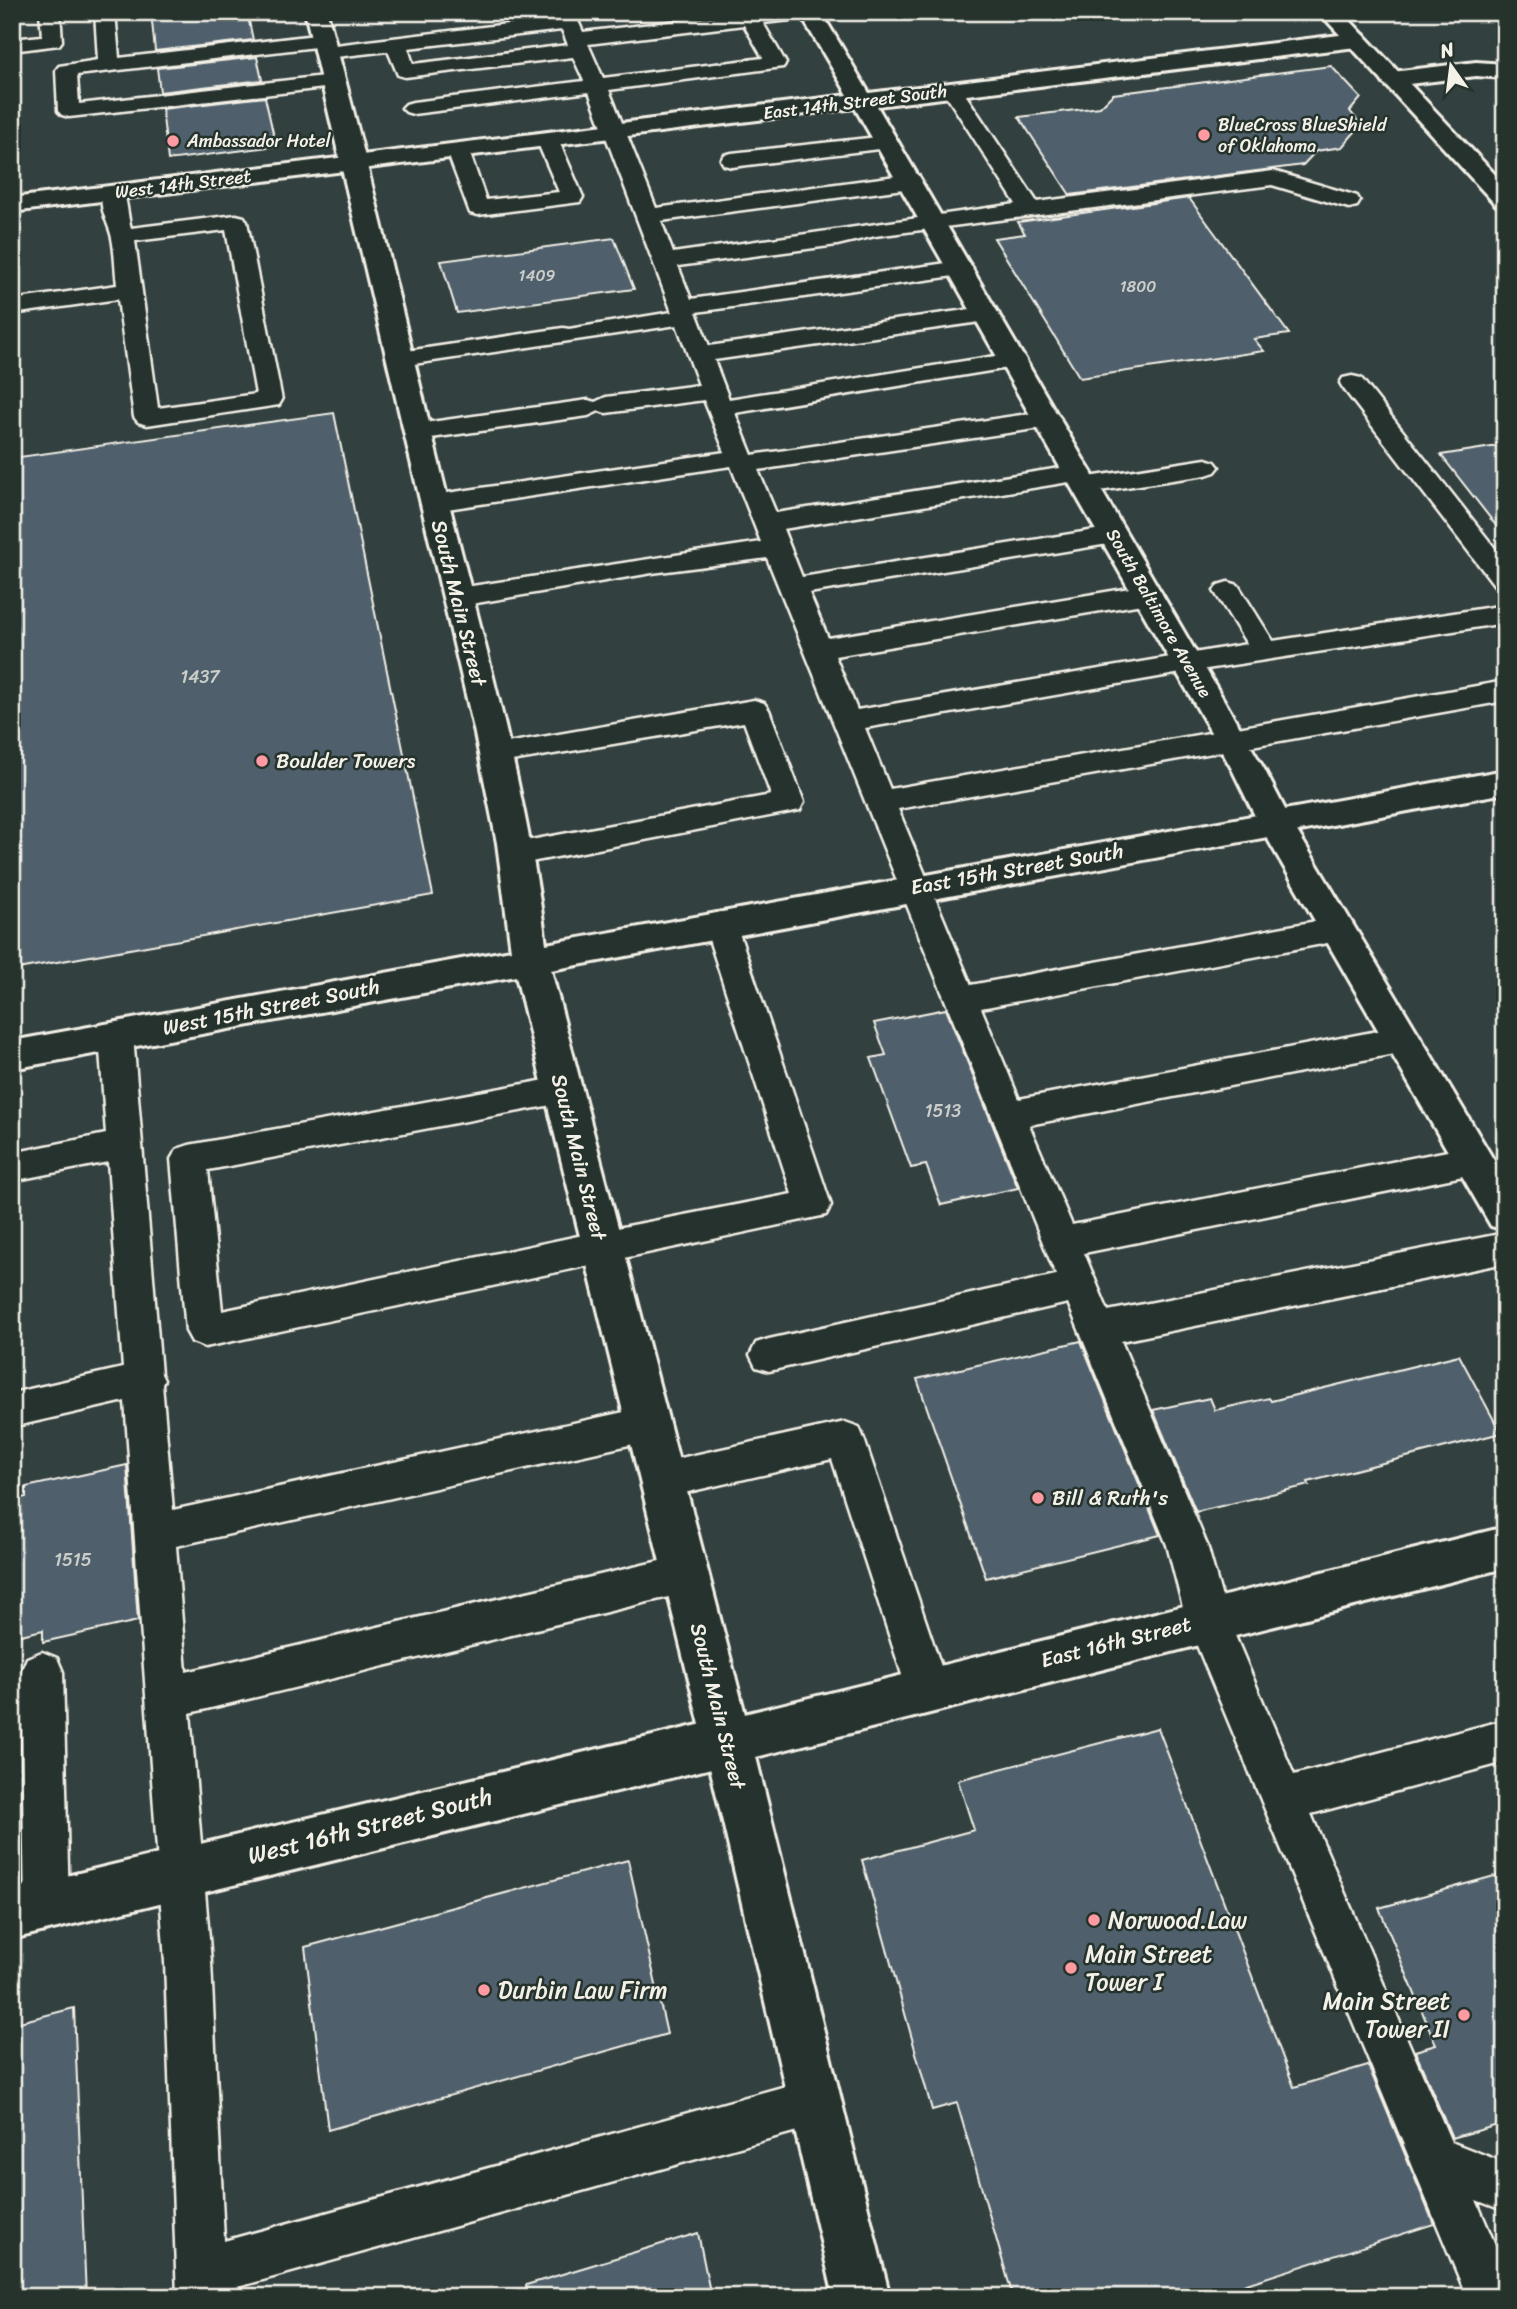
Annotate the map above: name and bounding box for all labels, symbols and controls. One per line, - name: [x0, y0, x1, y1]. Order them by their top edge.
- north arrow: [1416, 32, 1486, 102]
- text: N: [1436, 32, 1458, 68]
- street label: East 14th Street South: [761, 75, 949, 129]
- place label: BlueCross BlueShield of Oklahoma: [1218, 109, 1388, 162]
- place label: Ambassador Hotel: [186, 125, 331, 157]
- marker: BlueCross BlueShield of Oklahoma: [1196, 127, 1212, 143]
- marker: Ambassador Hotel: [165, 133, 181, 149]
- street label: West 14th Street: [113, 160, 253, 208]
- house number: 1409: [519, 261, 556, 290]
- house number: 1800: [1120, 272, 1156, 301]
- street label: South Main Street: [420, 516, 498, 692]
- street label: South Baltimore Avenue: [1097, 522, 1221, 704]
- house number: 1437: [180, 661, 221, 693]
- place label: Boulder Towers: [276, 742, 416, 780]
- marker: Boulder Towers: [254, 753, 270, 769]
- street label: East 15th Street South: [908, 832, 1126, 906]
- street label: West 15th Street South: [159, 967, 383, 1047]
- street label: South Main Street: [540, 1070, 618, 1246]
- house number: 1513: [925, 1095, 961, 1127]
- place label: Bill & Ruth's: [1052, 1479, 1169, 1517]
- marker: Bill & Ruth's: [1030, 1490, 1046, 1506]
- house number: 1515: [54, 1544, 92, 1576]
- street label: East 16th Street: [1037, 1605, 1195, 1679]
- street label: South Main Street: [679, 1619, 757, 1795]
- street label: West 16th Street South: [243, 1775, 497, 1877]
- place label: Norwood.Law: [1108, 1899, 1247, 1941]
- marker: Norwood.Law: [1086, 1912, 1102, 1928]
- place label: Main Street Tower I: [1085, 1933, 1212, 2003]
- marker: Main Street Tower I: [1063, 1960, 1079, 1976]
- place label: Durbin Law Firm: [498, 1969, 668, 2011]
- place label: Main Street Tower II: [1323, 1980, 1451, 2050]
- marker: Durbin Law Firm: [476, 1982, 492, 1998]
- marker: Main Street Tower II: [1456, 2007, 1472, 2023]

